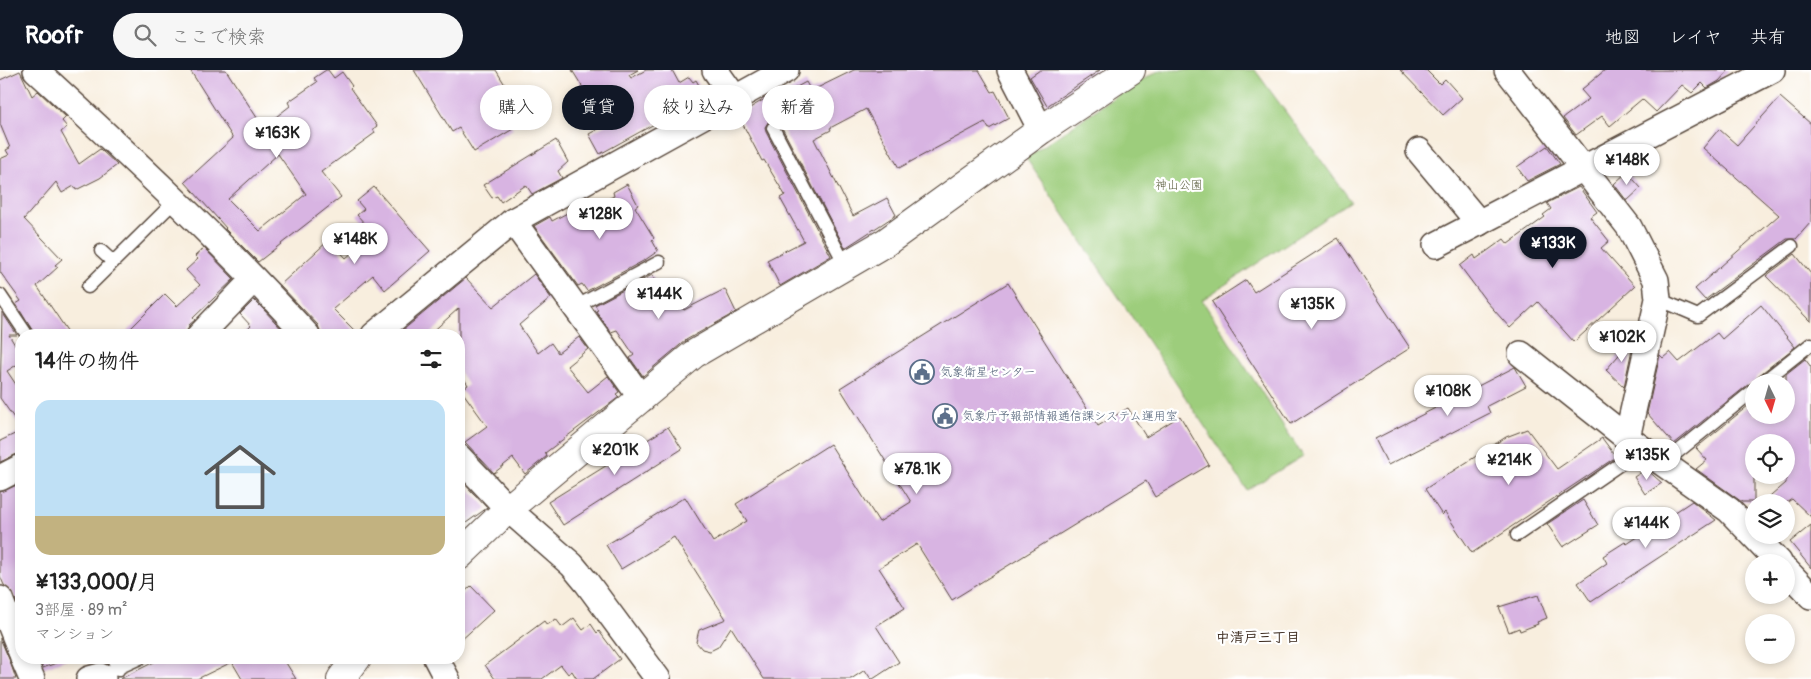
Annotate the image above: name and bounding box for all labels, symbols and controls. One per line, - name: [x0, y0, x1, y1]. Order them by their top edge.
- search box: [113, 13, 463, 58]
- text: Roofr: [25, 21, 83, 50]
- icon: search: [131, 21, 159, 49]
- text: ここで検索: [171, 25, 266, 49]
- text: 地図: [1605, 26, 1641, 49]
- text: レイヤ: [1669, 26, 1722, 49]
- text: 共有: [1750, 26, 1786, 49]
- chip: 購入: [480, 85, 552, 130]
- chip: 賃貸: [562, 85, 634, 130]
- chip: 絞り込み: [644, 85, 752, 130]
- chip: 新着: [762, 85, 834, 130]
- pin: ¥163K: [242, 116, 312, 159]
- text: ¥163K: [254, 123, 300, 143]
- pin: ¥148K: [1592, 144, 1662, 186]
- text: ¥148K: [1605, 150, 1649, 170]
- park label: 神山公園: [1155, 178, 1203, 193]
- pin: ¥128K: [565, 198, 635, 240]
- text: ¥128K: [578, 204, 622, 224]
- pin: ¥148K: [320, 222, 390, 265]
- pin: ¥133K: [1518, 226, 1588, 269]
- text: ¥148K: [333, 229, 377, 249]
- text: ¥133K: [1531, 233, 1575, 253]
- pin: ¥144K: [624, 278, 694, 320]
- text: ¥144K: [636, 284, 682, 304]
- pin: ¥135K: [1277, 288, 1347, 330]
- text: ¥135K: [1290, 294, 1334, 314]
- pin: ¥102K: [1587, 320, 1657, 363]
- text: ¥102K: [1599, 327, 1645, 347]
- icon: filters: [417, 345, 445, 373]
- text: 14件の物件: [35, 348, 139, 375]
- public building icon: 気象衛星センター: [909, 359, 935, 385]
- place label: 気象衛星センター: [940, 365, 1036, 380]
- pin: ¥108K: [1413, 374, 1483, 417]
- north arrow: [1745, 374, 1795, 424]
- map controls: [1745, 374, 1795, 664]
- text: ¥108K: [1425, 381, 1471, 401]
- public building icon: 気象庁予報部情報通信課システム運用室: [932, 403, 958, 429]
- place label: 気象庁予報部情報通信課システム運用室: [962, 409, 1178, 424]
- icon: home: [195, 432, 285, 522]
- pin: ¥201K: [580, 434, 650, 476]
- button: locate: [1745, 434, 1795, 484]
- pin: ¥135K: [1612, 438, 1682, 481]
- text: ¥201K: [592, 440, 638, 460]
- pin: ¥214K: [1474, 444, 1544, 486]
- text: ¥135K: [1625, 445, 1669, 465]
- text: ¥214K: [1486, 450, 1532, 470]
- pin: ¥78.1K: [876, 452, 958, 495]
- text: ¥78.1K: [893, 459, 941, 479]
- button: layers: [1745, 494, 1795, 544]
- pin: ¥144K: [1611, 506, 1681, 549]
- text: ¥144K: [1623, 513, 1669, 533]
- button: +: [1745, 554, 1795, 604]
- text: ¥133,000/月: [35, 569, 158, 596]
- text: 3部屋 · 89 m²: [35, 600, 128, 620]
- button: −: [1745, 614, 1795, 664]
- text: マンション: [35, 624, 114, 644]
- district label: 中清戸三丁目: [1216, 629, 1300, 646]

